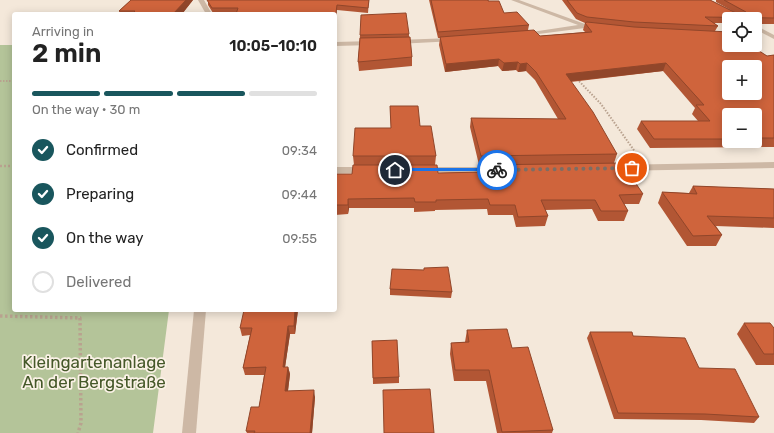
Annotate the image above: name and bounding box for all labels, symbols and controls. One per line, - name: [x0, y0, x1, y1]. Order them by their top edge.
- map controls: [722, 12, 762, 148]
- button: locate: [722, 12, 762, 52]
- text: Arriving in: [32, 24, 94, 39]
- text: 10:05–10:10: [229, 37, 317, 55]
- text: 2 min: [32, 38, 101, 69]
- button: +: [722, 60, 762, 100]
- text: On the way · 30 m: [32, 102, 140, 117]
- button: −: [722, 108, 762, 148]
- icon: check: [32, 139, 54, 161]
- text: Confirmed: [66, 141, 138, 159]
- text: 09:34: [282, 143, 317, 158]
- courier: [477, 150, 517, 190]
- pin: [615, 151, 649, 185]
- pin: [378, 153, 412, 187]
- icon: bag: [621, 157, 643, 179]
- icon: home: [384, 159, 406, 181]
- icon: bike: [486, 159, 508, 181]
- icon: check: [32, 183, 54, 205]
- text: Preparing: [66, 185, 134, 203]
- text: 09:44: [282, 187, 317, 202]
- icon: check: [32, 227, 54, 249]
- text: On the way: [66, 229, 144, 247]
- text: 09:55: [282, 231, 317, 246]
- text: Delivered: [66, 273, 131, 291]
- park label: Kleingartenanlage An der Bergstraße: [22, 352, 166, 392]

